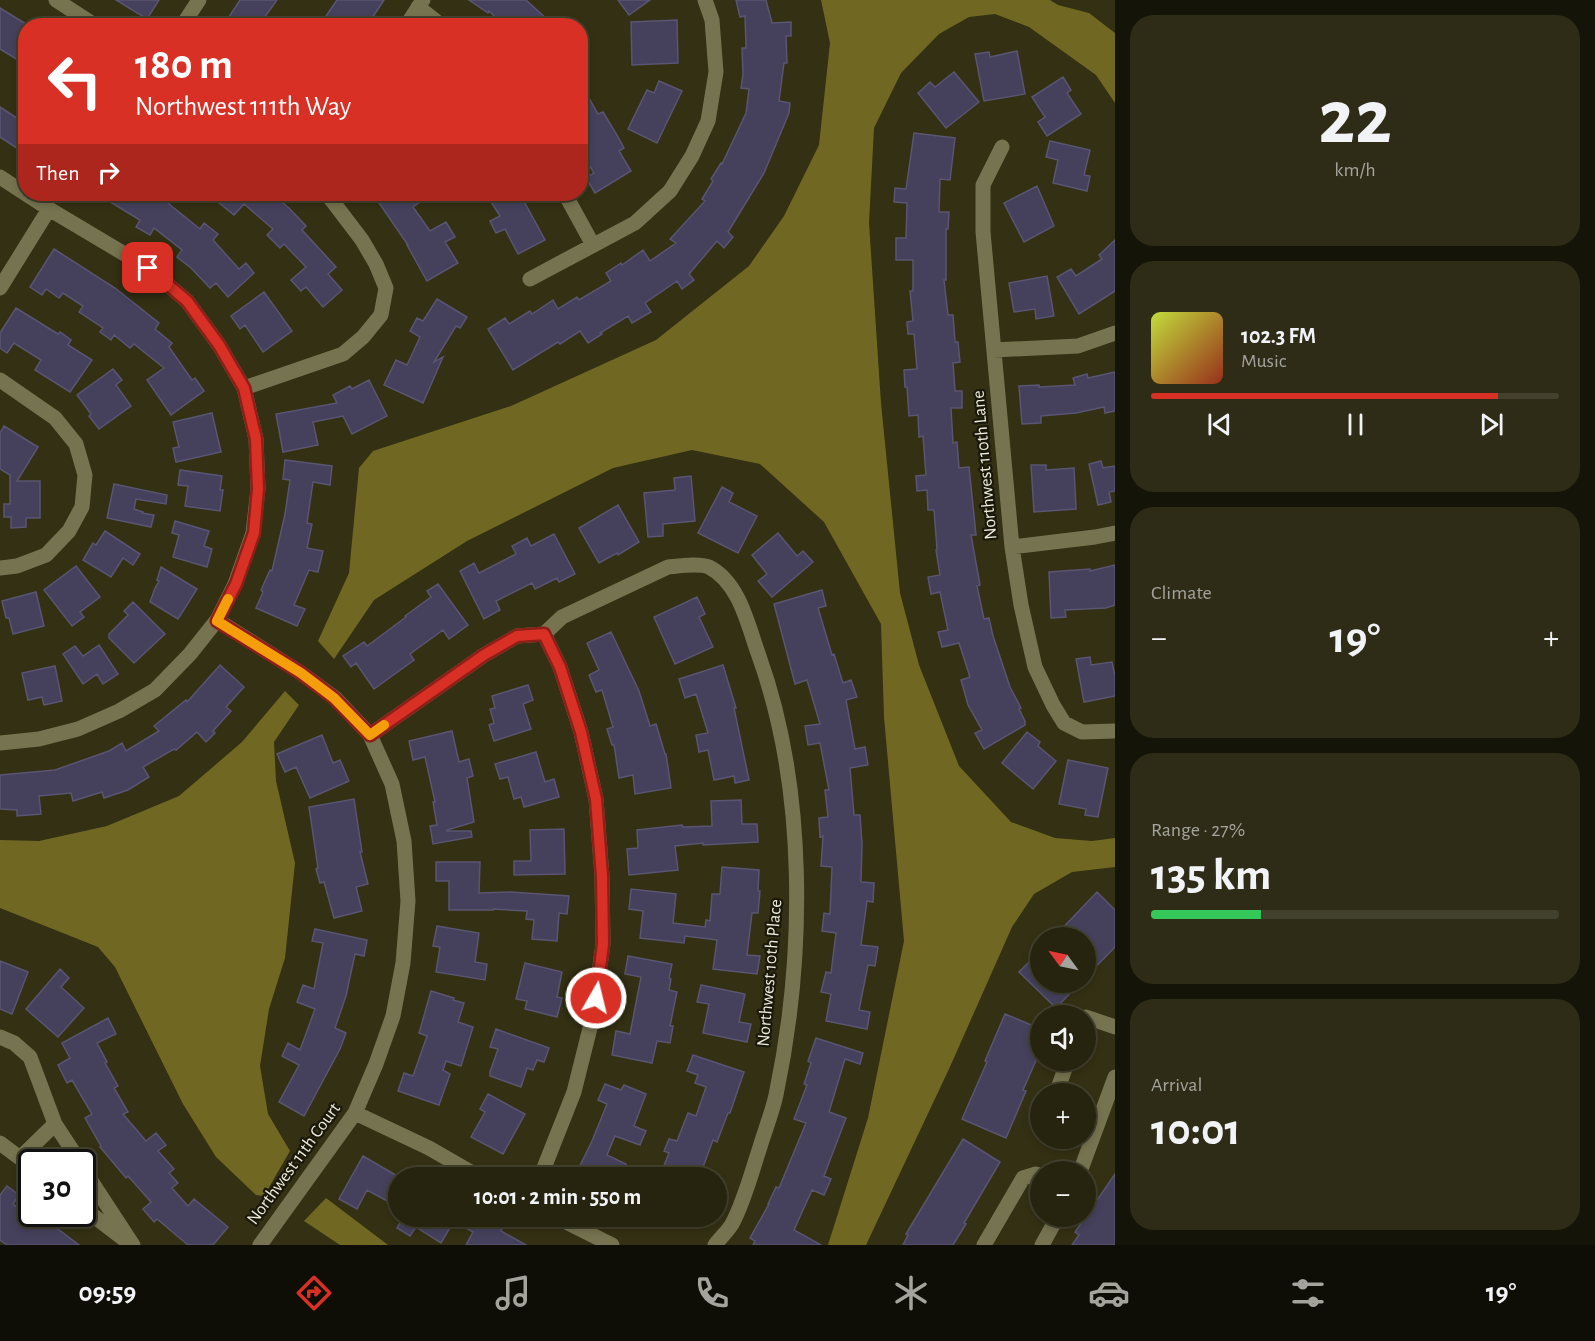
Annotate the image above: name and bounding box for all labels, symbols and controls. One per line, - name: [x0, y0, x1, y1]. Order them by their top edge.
- icon: left: [36, 42, 114, 120]
- text: 180 m: [135, 44, 233, 86]
- text: 22: [1318, 80, 1392, 158]
- text: Northwest 111th Way: [135, 93, 351, 120]
- icon: right: [92, 156, 125, 189]
- text: km/h: [1334, 160, 1376, 180]
- text: Then: [36, 162, 80, 184]
- pin: [122, 242, 173, 293]
- icon: arrive: [131, 251, 164, 284]
- text: 102.3 FM: [1241, 325, 1316, 347]
- text: Music: [1241, 351, 1287, 371]
- street label: Northwest 110th Lane: [970, 390, 1000, 540]
- icon: previous: [1203, 408, 1236, 441]
- icon: pause: [1339, 408, 1372, 441]
- icon: next: [1475, 408, 1508, 441]
- text: Climate: [1151, 583, 1212, 603]
- text: 19°: [1329, 616, 1381, 661]
- text: −: [1151, 622, 1167, 655]
- text: +: [1543, 622, 1559, 655]
- text: Range · 27%: [1151, 820, 1245, 840]
- text: 135 km: [1151, 853, 1271, 898]
- street label: Northwest 10th Place: [755, 899, 785, 1047]
- north arrow: [1030, 927, 1096, 993]
- map controls: [1030, 927, 1096, 1227]
- position arrow: [564, 966, 628, 1030]
- button: sound: [1030, 1005, 1096, 1071]
- text: Arrival: [1151, 1075, 1202, 1095]
- button: +: [1030, 1083, 1096, 1149]
- street label: Northwest 11th Court: [244, 1100, 344, 1228]
- text: 10:01: [1151, 1108, 1241, 1153]
- speed limit sign: 30: [18, 1149, 96, 1227]
- button: −: [1030, 1161, 1096, 1227]
- text: 10:01 · 2 min · 550 m: [474, 1186, 641, 1208]
- icon: directions: [293, 1272, 335, 1314]
- icon: music: [492, 1272, 534, 1314]
- icon: phone: [691, 1272, 733, 1314]
- icon: climate: [890, 1272, 932, 1314]
- icon: car: [1088, 1272, 1130, 1314]
- icon: filters: [1287, 1272, 1329, 1314]
- text: 09:59: [78, 1279, 136, 1306]
- text: 19°: [1486, 1279, 1517, 1306]

